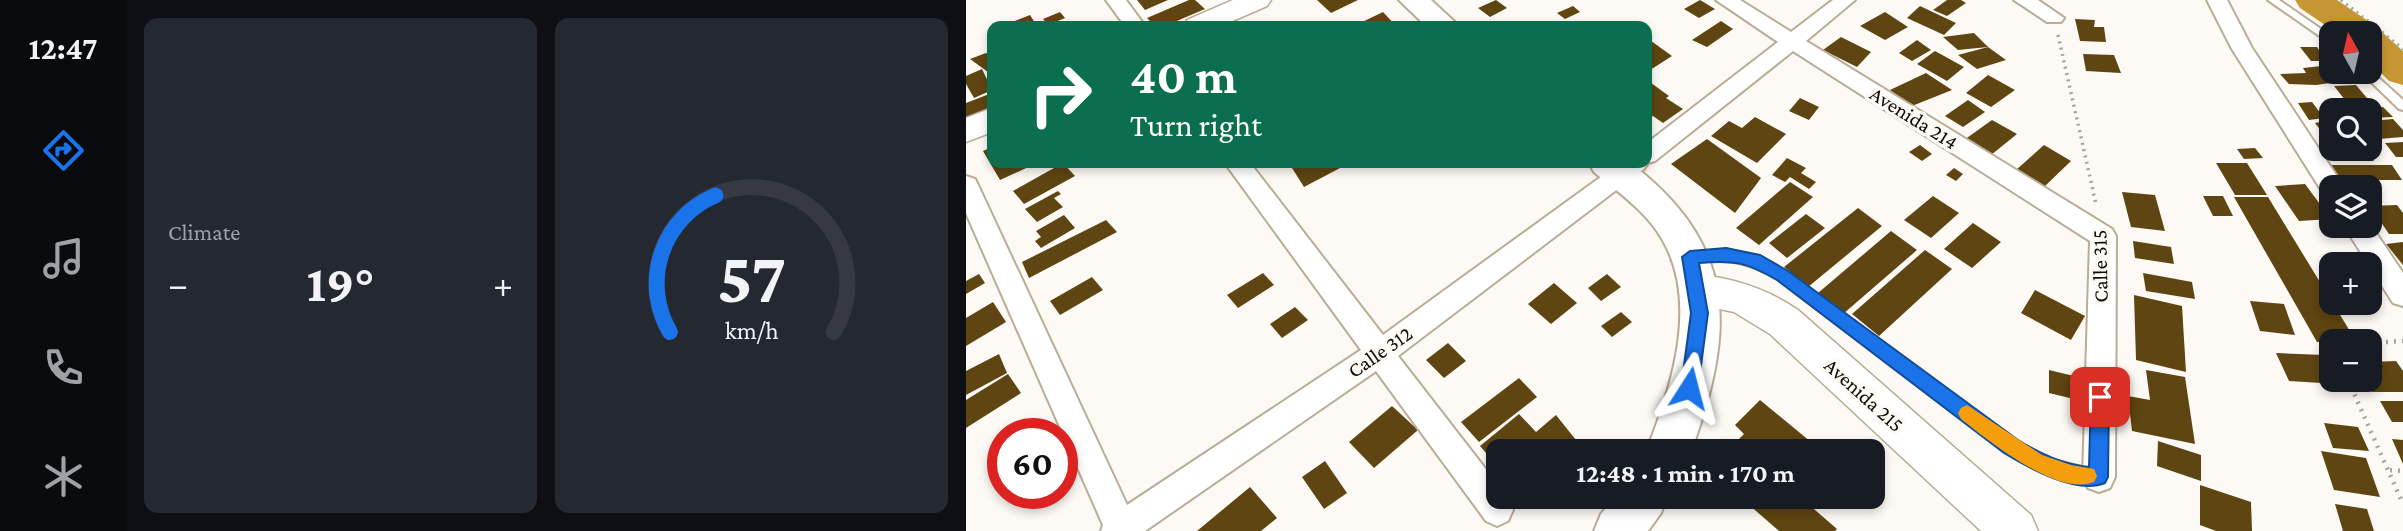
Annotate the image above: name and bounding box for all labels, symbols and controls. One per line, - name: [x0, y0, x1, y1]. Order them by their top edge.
- north arrow: [2319, 21, 2382, 84]
- map controls: [2319, 21, 2382, 392]
- text: 12:47: [28, 30, 98, 66]
- icon: right: [1015, 49, 1106, 140]
- text: 40 m: [1130, 49, 1237, 104]
- street label: Avenida 214: [1865, 81, 1963, 155]
- button: search: [2319, 98, 2382, 161]
- text: Turn right: [1130, 107, 1262, 143]
- icon: directions: [39, 126, 88, 175]
- button: layers: [2319, 175, 2382, 238]
- text: Climate: [168, 219, 240, 245]
- street label: Calle 315: [2087, 229, 2113, 303]
- icon: music: [39, 234, 88, 283]
- text: 57: [717, 237, 786, 318]
- button: +: [2319, 252, 2382, 315]
- text: 19°: [306, 254, 375, 312]
- text: −: [168, 263, 188, 305]
- text: +: [493, 263, 513, 305]
- text: km/h: [725, 316, 778, 343]
- street label: Calle 312: [1343, 321, 1417, 383]
- button: −: [2319, 329, 2382, 392]
- icon: phone: [39, 343, 88, 392]
- position arrow: [1652, 351, 1726, 425]
- street label: Avenida 215: [1819, 353, 1909, 437]
- pin: [2070, 367, 2130, 427]
- icon: arrive: [2081, 378, 2119, 416]
- speed limit sign: 60: [987, 418, 1078, 509]
- icon: climate: [39, 452, 88, 501]
- text: 12:48 · 1 min · 170 m: [1576, 459, 1795, 488]

